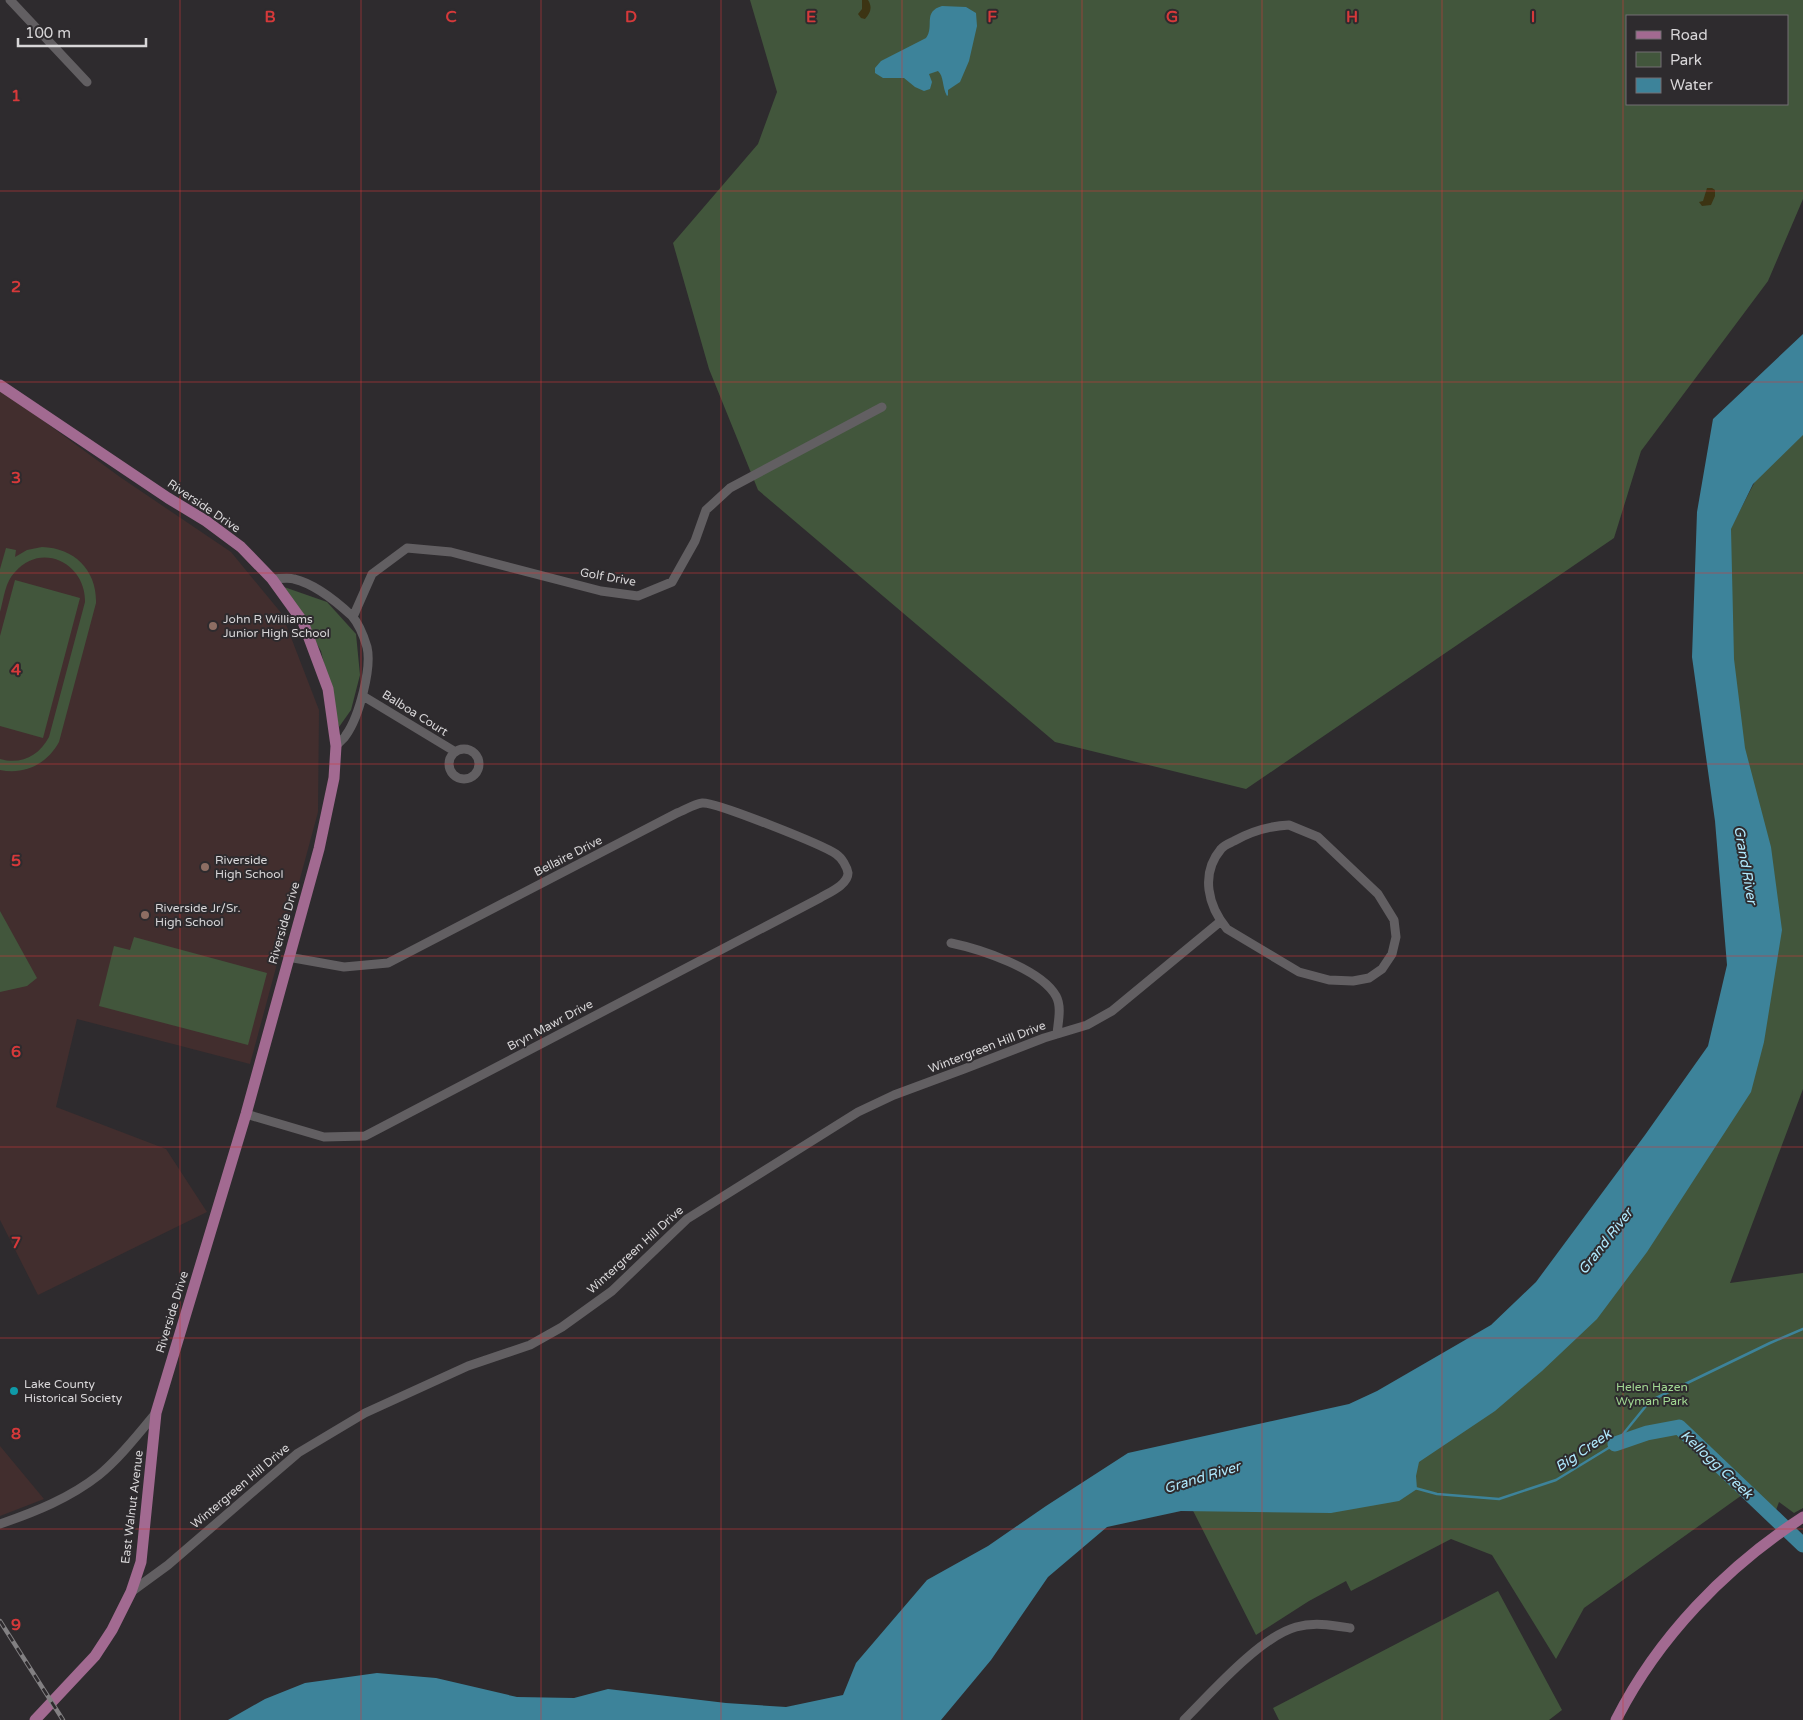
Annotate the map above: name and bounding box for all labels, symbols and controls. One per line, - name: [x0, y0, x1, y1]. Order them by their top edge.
- text: B: [264, 7, 276, 27]
- text: C: [445, 7, 457, 27]
- text: D: [625, 7, 637, 27]
- text: E: [806, 7, 816, 27]
- text: F: [987, 7, 997, 27]
- text: G: [1166, 7, 1178, 27]
- text: H: [1346, 7, 1358, 27]
- text: I: [1531, 7, 1535, 27]
- scale bar: [18, 15, 145, 47]
- legend: [1626, 15, 1788, 105]
- text: 100 m: [25, 24, 71, 42]
- text: Road: [1670, 26, 1708, 44]
- text: Park: [1670, 51, 1702, 69]
- text: Water: [1670, 76, 1713, 94]
- text: 1: [11, 86, 21, 106]
- text: 2: [11, 277, 21, 297]
- text: 3: [11, 468, 21, 488]
- street label: Riverside Drive: [165, 476, 243, 536]
- street label: Golf Drive: [579, 565, 637, 589]
- place label: John R Williams Junior High School: [223, 612, 330, 640]
- marker: John R Williams Junior High School: [207, 620, 219, 632]
- text: 4: [11, 660, 21, 680]
- street label: Balboa Court: [380, 687, 451, 739]
- water label: Grand River: [1730, 825, 1761, 907]
- street label: Bellaire Drive: [532, 833, 605, 879]
- text: 5: [11, 851, 21, 871]
- place label: Riverside High School: [215, 853, 284, 881]
- marker: Riverside High School: [199, 861, 211, 873]
- street label: Riverside Drive: [266, 880, 302, 966]
- place label: Riverside Jr/Sr. High School: [155, 901, 241, 929]
- marker: Riverside Jr/Sr. High School: [139, 909, 151, 921]
- street label: Bryn Mawr Drive: [505, 996, 595, 1053]
- street label: Wintergreen Hill Drive: [926, 1018, 1048, 1076]
- text: 6: [11, 1042, 21, 1062]
- street label: Wintergreen Hill Drive: [584, 1203, 686, 1297]
- water label: Grand River: [1574, 1204, 1637, 1278]
- text: 7: [11, 1233, 21, 1253]
- street label: Riverside Drive: [153, 1269, 191, 1355]
- place label: Lake County Historical Society: [24, 1377, 123, 1405]
- park label: Helen Hazen Wyman Park: [1616, 1380, 1689, 1408]
- marker: Lake County Historical Society: [8, 1385, 20, 1397]
- text: 8: [11, 1424, 21, 1444]
- water label: Big Creek: [1552, 1425, 1616, 1475]
- water label: Kellogg Creek: [1677, 1427, 1757, 1503]
- street label: Wintergreen Hill Drive: [188, 1441, 292, 1531]
- street label: East Walnut Avenue: [118, 1449, 146, 1565]
- water label: Grand River: [1162, 1457, 1244, 1497]
- text: 9: [11, 1615, 21, 1635]

